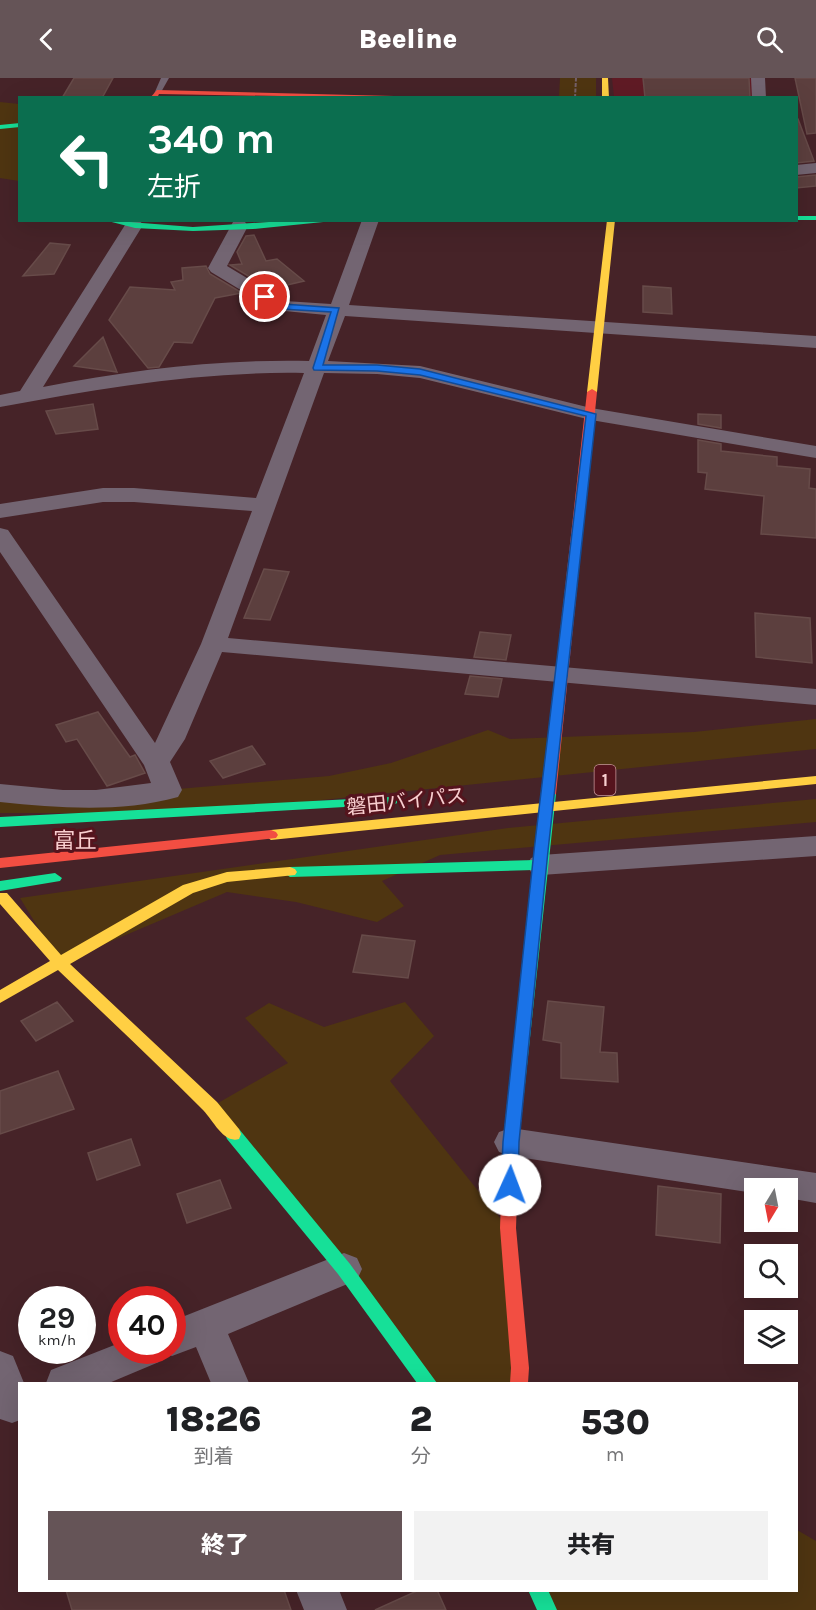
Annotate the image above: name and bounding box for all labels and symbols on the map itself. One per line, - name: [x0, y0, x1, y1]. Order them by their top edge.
- pin: [239, 271, 290, 322]
- road number: 1: [594, 765, 616, 795]
- street label: 磐田バイパス: [345, 784, 467, 819]
- district label: 富丘: [53, 828, 97, 854]
- position arrow: [478, 1153, 542, 1217]
- north arrow: [744, 1178, 798, 1232]
- speed limit sign: 40: [108, 1286, 186, 1364]

